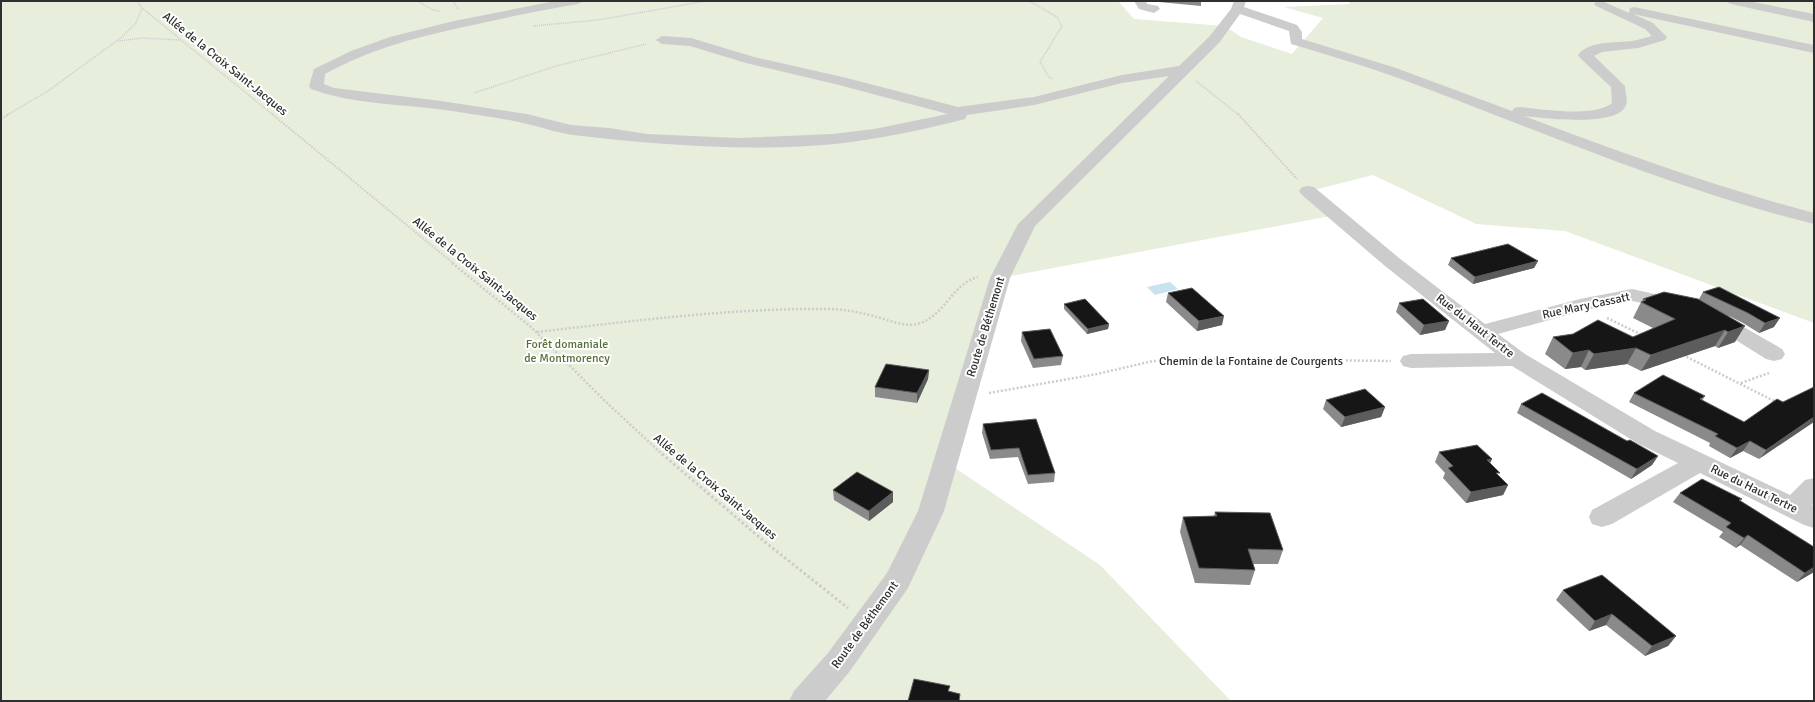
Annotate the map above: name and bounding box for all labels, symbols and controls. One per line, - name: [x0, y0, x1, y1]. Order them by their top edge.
- street label: Allée de la Croix Saint-Jacques: [159, 9, 291, 119]
- street label: Allée de la Croix Saint-Jacques: [409, 214, 541, 324]
- street label: Route de Béthemont: [964, 275, 1008, 379]
- street label: Rue Mary Cassatt: [1541, 289, 1631, 323]
- street label: Rue du Haut Tertre: [1433, 291, 1517, 361]
- park label: Forêt domaniale de Montmorency: [524, 337, 610, 366]
- street label: Chemin de la Fontaine de Courgents: [1159, 354, 1343, 369]
- street label: Allée de la Croix Saint-Jacques: [650, 431, 780, 543]
- street label: Rue du Haut Tertre: [1708, 461, 1800, 517]
- street label: Route de Béthemont: [828, 578, 902, 672]

